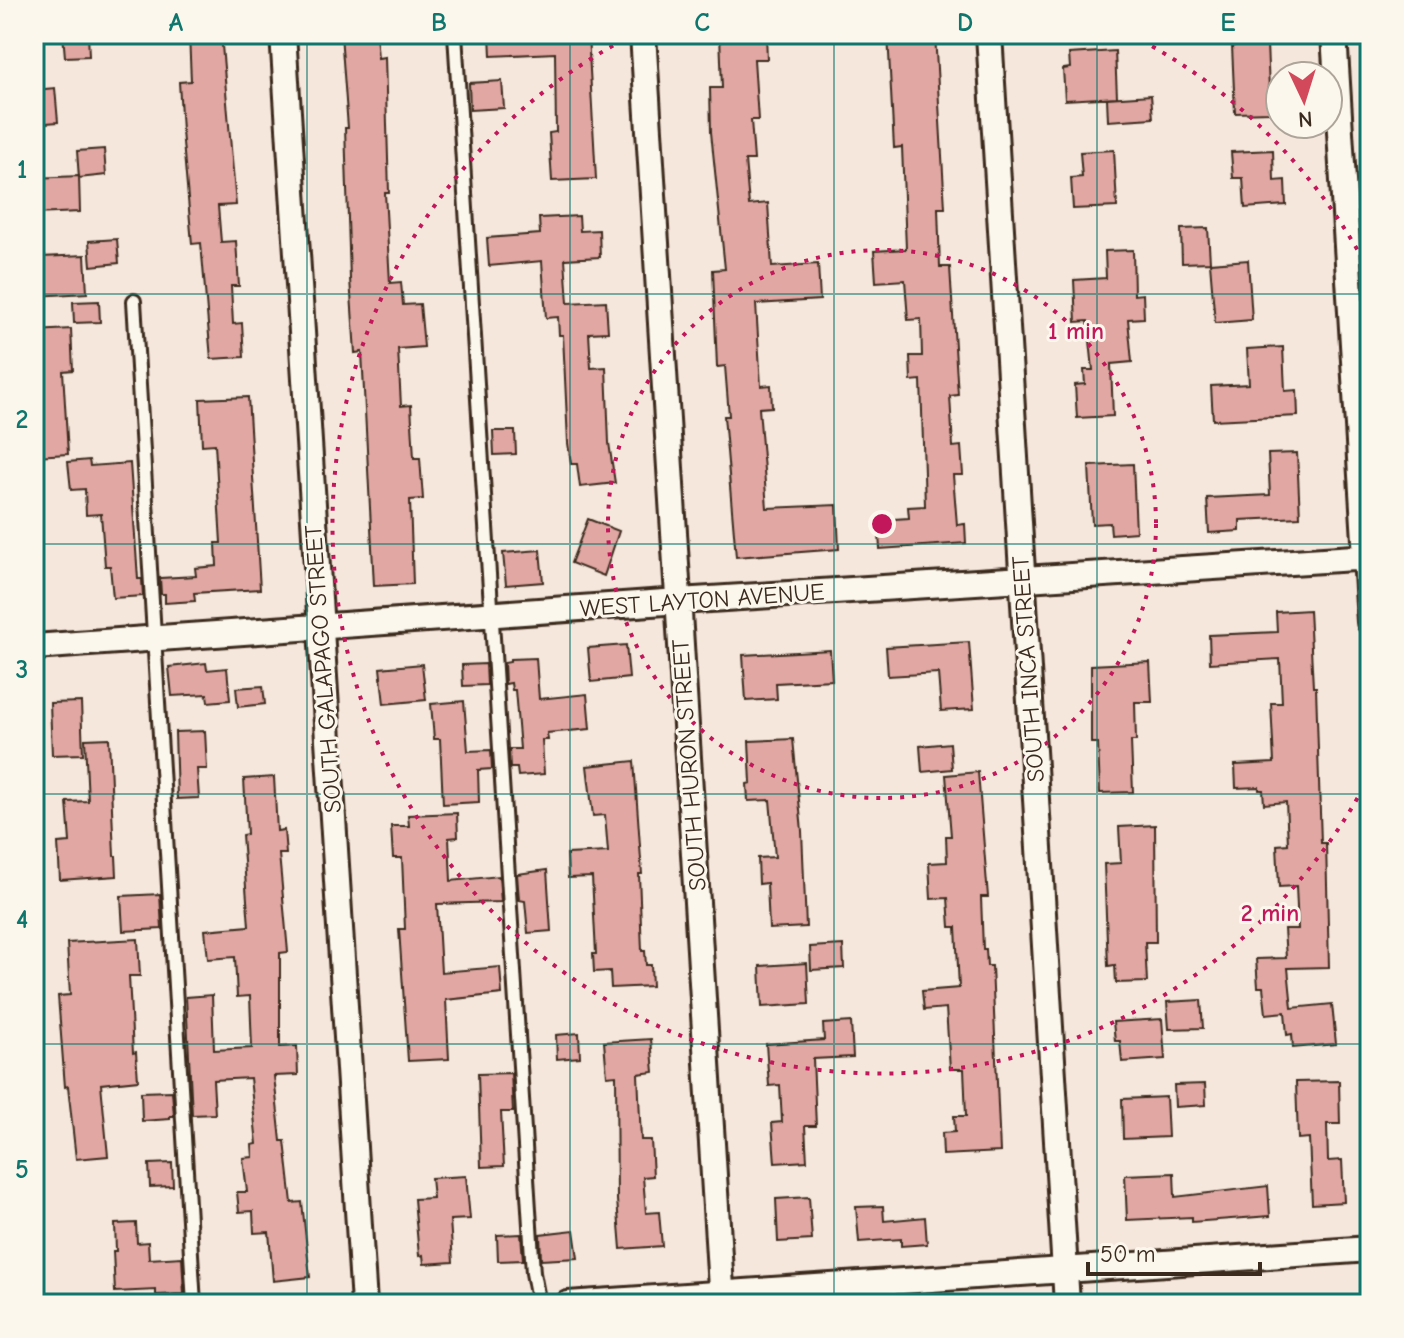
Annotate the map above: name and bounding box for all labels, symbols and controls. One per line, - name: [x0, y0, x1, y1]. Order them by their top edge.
- text: A: [169, 8, 184, 38]
- text: B: [431, 8, 447, 38]
- text: C: [694, 8, 710, 38]
- text: D: [957, 8, 973, 38]
- text: E: [1220, 8, 1236, 38]
- north arrow: [1264, 60, 1344, 140]
- text: N: [1297, 105, 1313, 132]
- text: 1: [17, 155, 27, 185]
- text: 1 min: [1048, 317, 1104, 345]
- text: 2: [16, 405, 28, 435]
- centre of rings: [868, 510, 896, 538]
- street label: SOUTH GALAPAGO STREET: [299, 524, 347, 814]
- street label: SOUTH INCA STREET: [1006, 555, 1050, 783]
- street label: WEST LAYTON AVENUE: [579, 577, 825, 623]
- street label: SOUTH HURON STREET: [666, 638, 712, 892]
- text: 3: [16, 655, 28, 685]
- text: 2 min: [1241, 899, 1299, 927]
- text: 4: [16, 905, 28, 935]
- text: 5: [15, 1155, 29, 1185]
- scale bar: [1088, 1226, 1260, 1276]
- text: 50 m: [1100, 1240, 1156, 1268]

